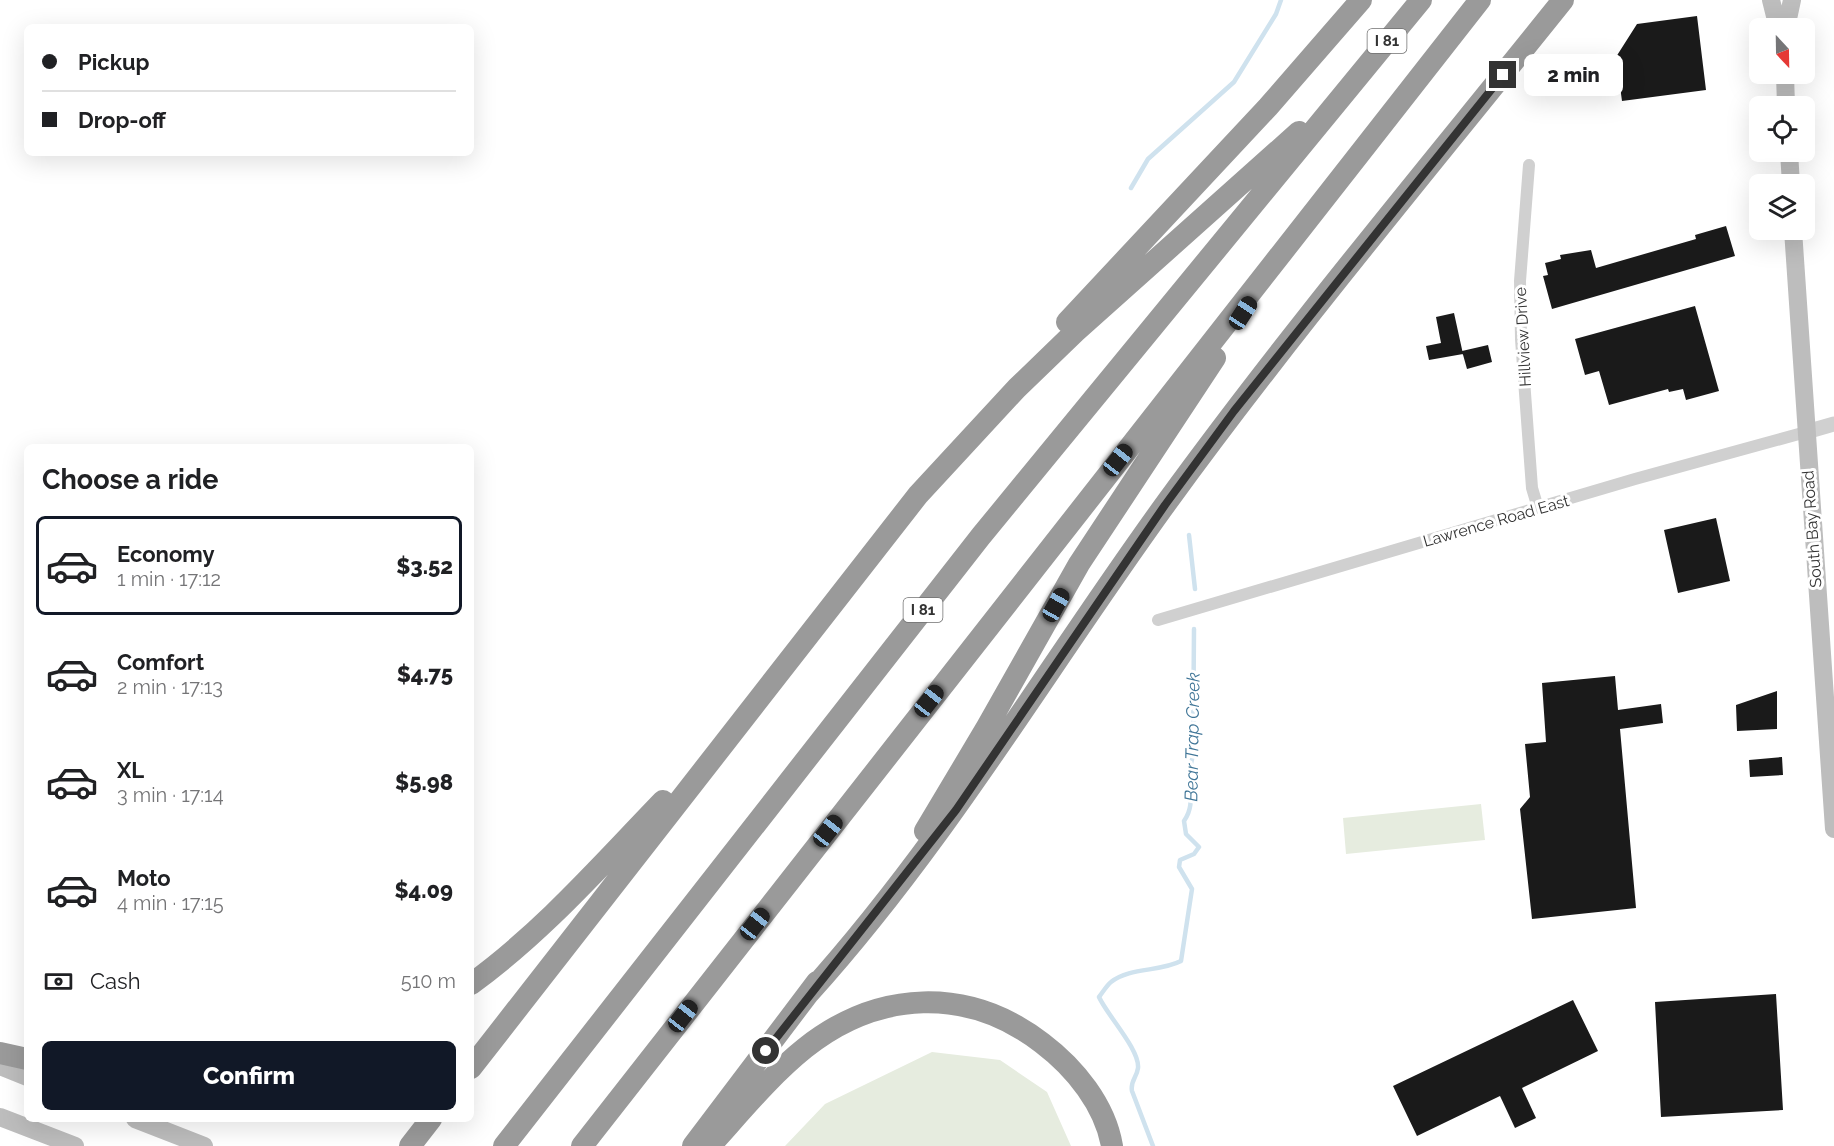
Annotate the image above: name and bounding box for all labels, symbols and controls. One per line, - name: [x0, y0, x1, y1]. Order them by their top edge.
- north arrow: [1749, 18, 1815, 84]
- map controls: [1749, 18, 1815, 240]
- road number: I 81: [1368, 29, 1406, 53]
- text: Pickup: [78, 49, 150, 75]
- callout: 2 min: [1524, 54, 1623, 96]
- route end: [1489, 61, 1516, 88]
- text: 2 min: [1547, 63, 1600, 87]
- button: locate: [1749, 96, 1815, 162]
- text: Drop-off: [78, 107, 166, 133]
- button: layers: [1749, 174, 1815, 240]
- street label: Hillview Drive: [1511, 287, 1535, 387]
- car: [1226, 293, 1260, 333]
- car: [1100, 440, 1136, 480]
- text: Choose a ride: [42, 464, 218, 495]
- street label: South Bay Road: [1798, 470, 1826, 588]
- street label: Lawrence Road East: [1421, 491, 1572, 551]
- icon: car: [45, 539, 99, 593]
- text: Economy: [117, 541, 215, 567]
- text: $3.52: [396, 553, 453, 579]
- text: 1 min · 17:12: [117, 567, 221, 591]
- car: [1039, 585, 1073, 625]
- road number: I 81: [904, 598, 942, 622]
- icon: car: [45, 647, 99, 701]
- text: Comfort: [117, 649, 204, 675]
- text: $4.75: [397, 661, 453, 687]
- water label: Bear Trap Creek: [1180, 672, 1204, 802]
- text: 2 min · 17:13: [117, 675, 223, 699]
- car: [911, 681, 947, 721]
- icon: car: [45, 755, 99, 809]
- text: XL: [117, 757, 144, 783]
- text: $5.98: [395, 769, 453, 795]
- text: 3 min · 17:14: [117, 783, 224, 807]
- car: [810, 811, 846, 851]
- icon: car: [45, 863, 99, 917]
- text: Moto: [117, 865, 171, 891]
- text: $4.09: [394, 877, 453, 903]
- text: 4 min · 17:15: [117, 891, 224, 915]
- car: [737, 904, 773, 944]
- icon: cash: [42, 965, 75, 998]
- text: Cash: [90, 968, 141, 994]
- text: 510 m: [401, 969, 456, 993]
- car: [665, 996, 701, 1036]
- route start: [752, 1037, 779, 1064]
- button: Confirm: [42, 1041, 456, 1110]

